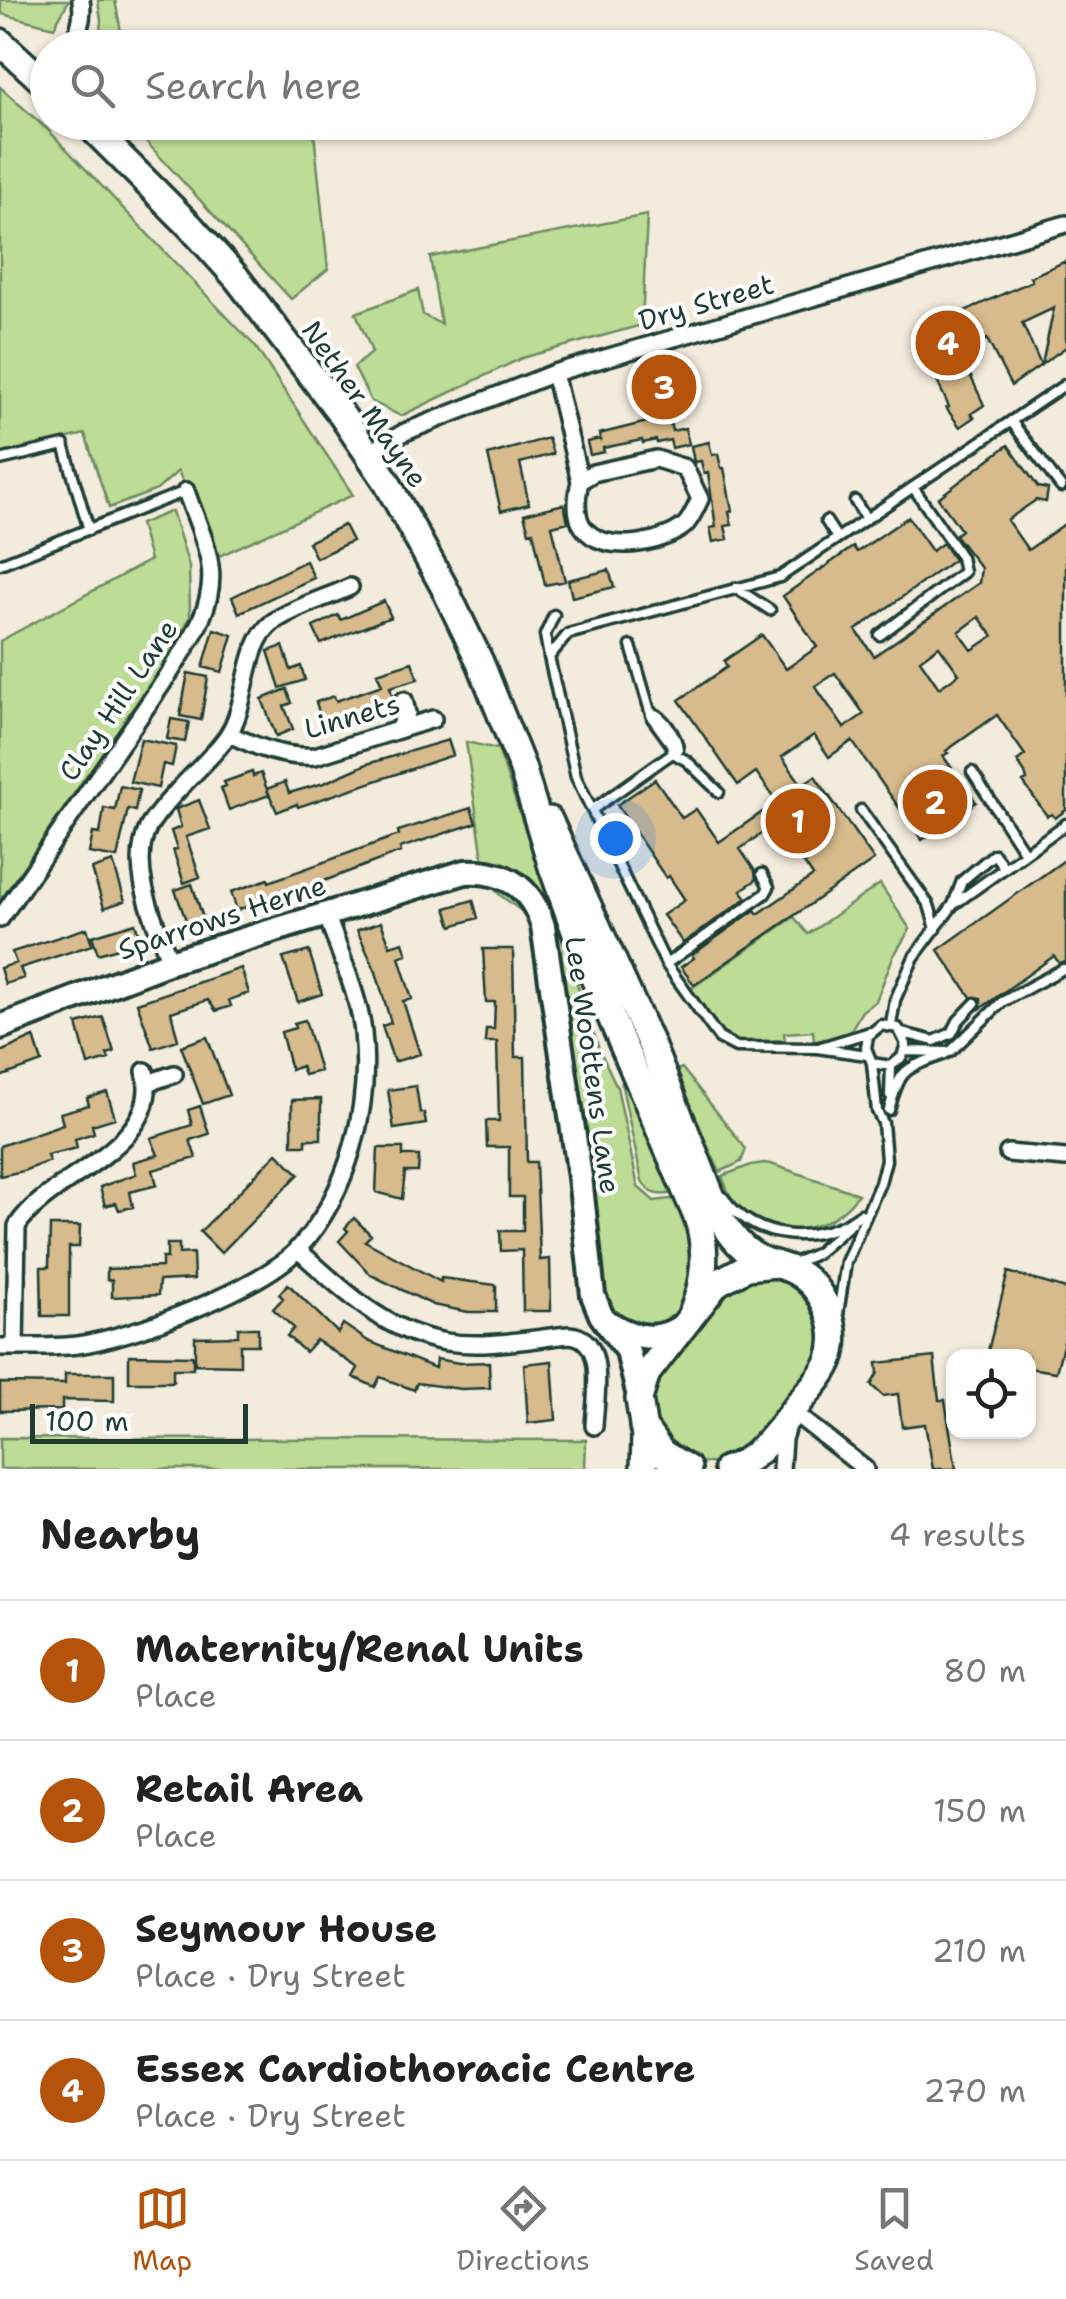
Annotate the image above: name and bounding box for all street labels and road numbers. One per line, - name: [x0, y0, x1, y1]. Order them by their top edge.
- street label: Dry Street: [634, 265, 778, 339]
- street label: Nether Mayne: [293, 313, 437, 495]
- street label: Clay Hill Lane: [50, 612, 186, 788]
- street label: Linnets: [300, 684, 404, 748]
- street label: Sparrows Herne: [113, 865, 331, 969]
- street label: Lee Woottens Lane: [556, 934, 630, 1196]

